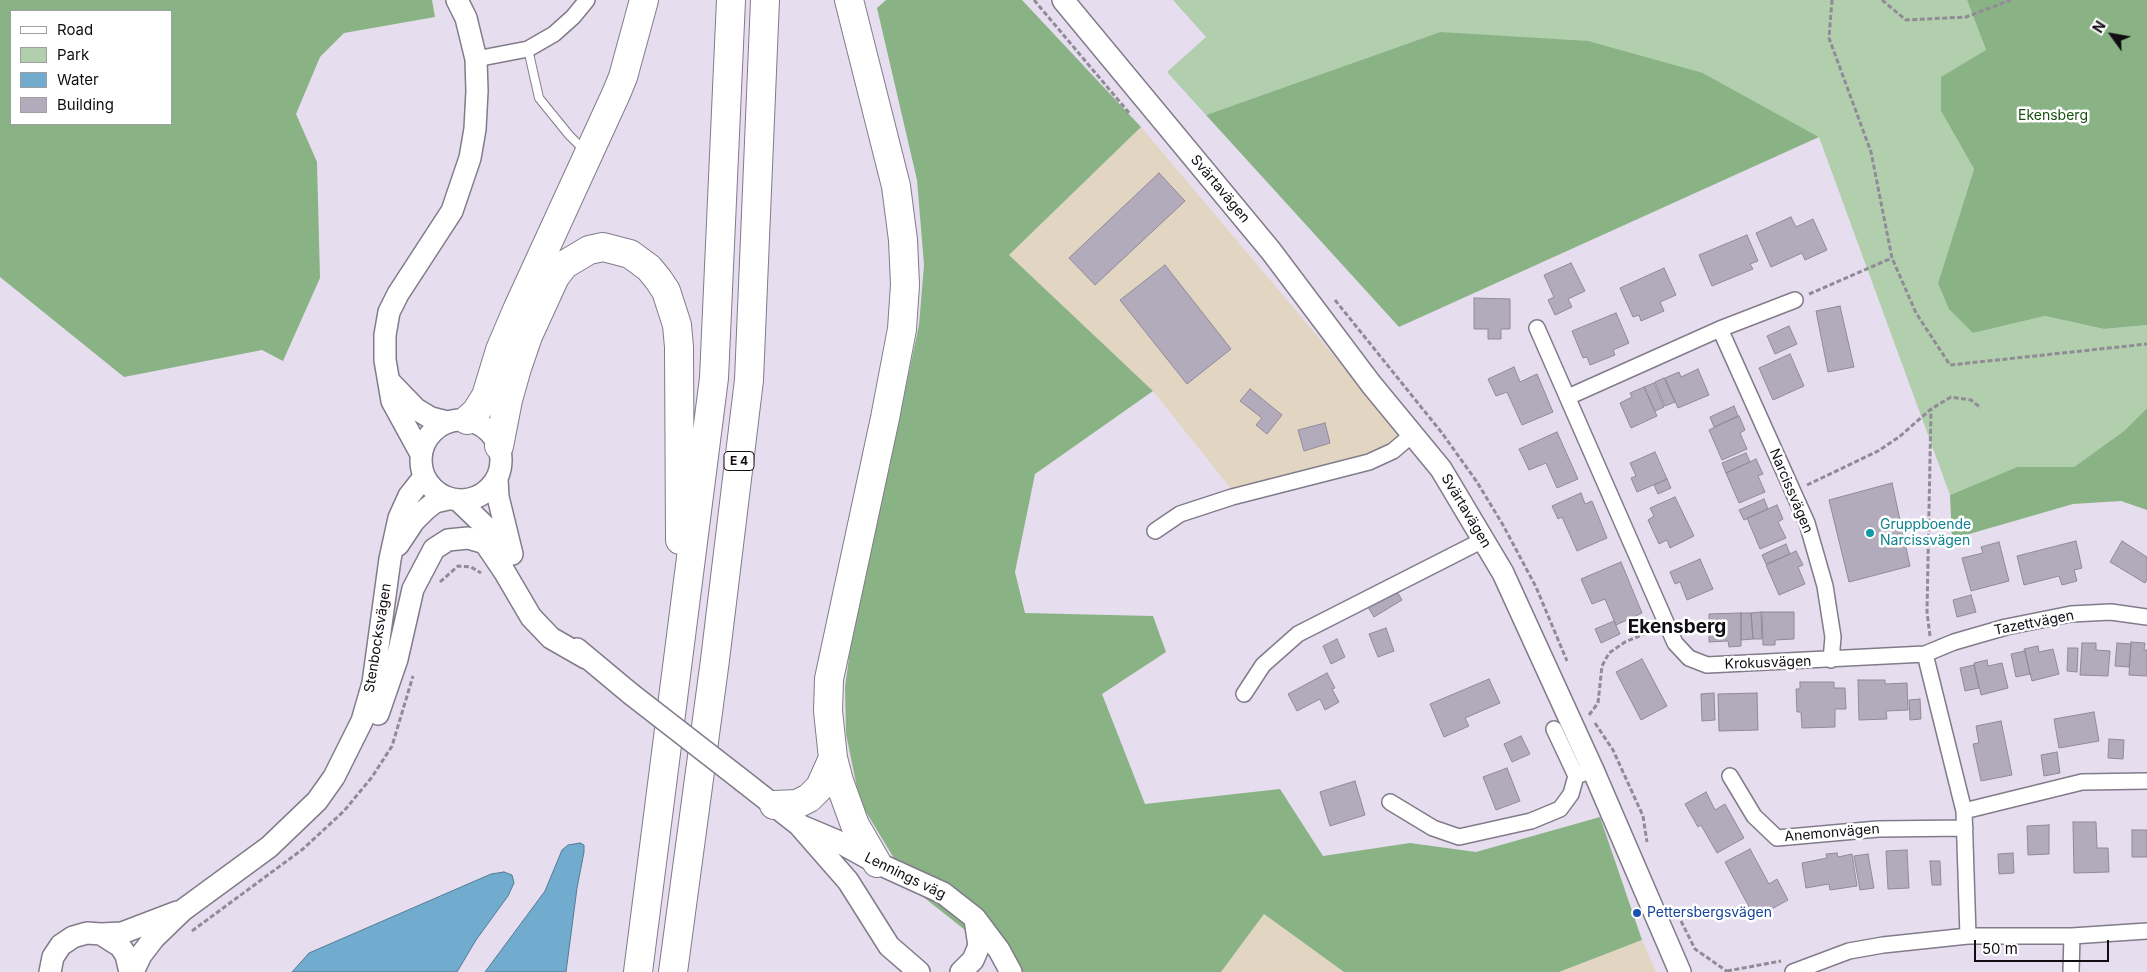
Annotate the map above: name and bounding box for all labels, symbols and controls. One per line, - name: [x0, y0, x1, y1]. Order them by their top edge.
- legend: [10, 10, 172, 125]
- north arrow: [2087, 10, 2137, 60]
- text: N: [2089, 18, 2109, 36]
- text: Road: [57, 20, 93, 39]
- text: Park: [57, 45, 89, 64]
- text: Water: [57, 70, 99, 89]
- text: Building: [57, 95, 114, 114]
- park label: Ekensberg: [2018, 108, 2088, 124]
- street label: Svärtavägen: [1187, 152, 1253, 226]
- street label: Narcissvägen: [1766, 446, 1816, 536]
- road number: E 4: [724, 452, 754, 471]
- street label: Svärtavägen: [1437, 471, 1495, 551]
- place label: Gruppboende Narcissvägen: [1880, 517, 1971, 550]
- marker: Gruppboende Narcissvägen: [1864, 527, 1876, 539]
- street label: Stenbocksvägen: [361, 582, 395, 694]
- street label: Tazettvägen: [1992, 607, 2076, 639]
- district label: Ekensberg: [1628, 616, 1726, 638]
- street label: Krokusvägen: [1724, 653, 1812, 673]
- street label: Anemonvägen: [1784, 820, 1880, 846]
- street label: Lennings väg: [862, 849, 948, 903]
- place label: Pettersbergsvägen: [1647, 905, 1772, 921]
- marker: Pettersbergsvägen: [1631, 907, 1643, 919]
- scale bar: [1977, 930, 2112, 962]
- text: 50 m: [1982, 939, 2018, 958]

